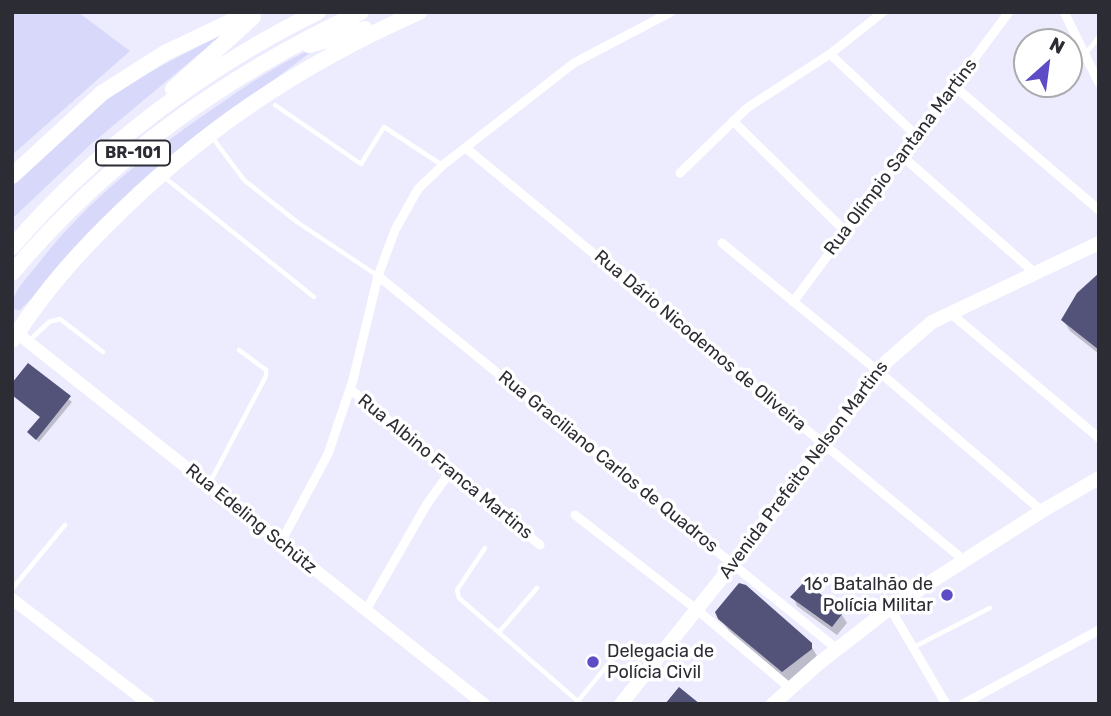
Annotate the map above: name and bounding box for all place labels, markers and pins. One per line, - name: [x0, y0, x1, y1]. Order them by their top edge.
- place label: 16º Batalhão de Polícia Militar: [804, 574, 933, 616]
- marker: 16º Batalhão de Polícia Militar: [939, 587, 955, 603]
- place label: Delegacia de Polícia Civil: [607, 641, 714, 684]
- marker: Delegacia de Polícia Civil: [585, 654, 601, 670]

